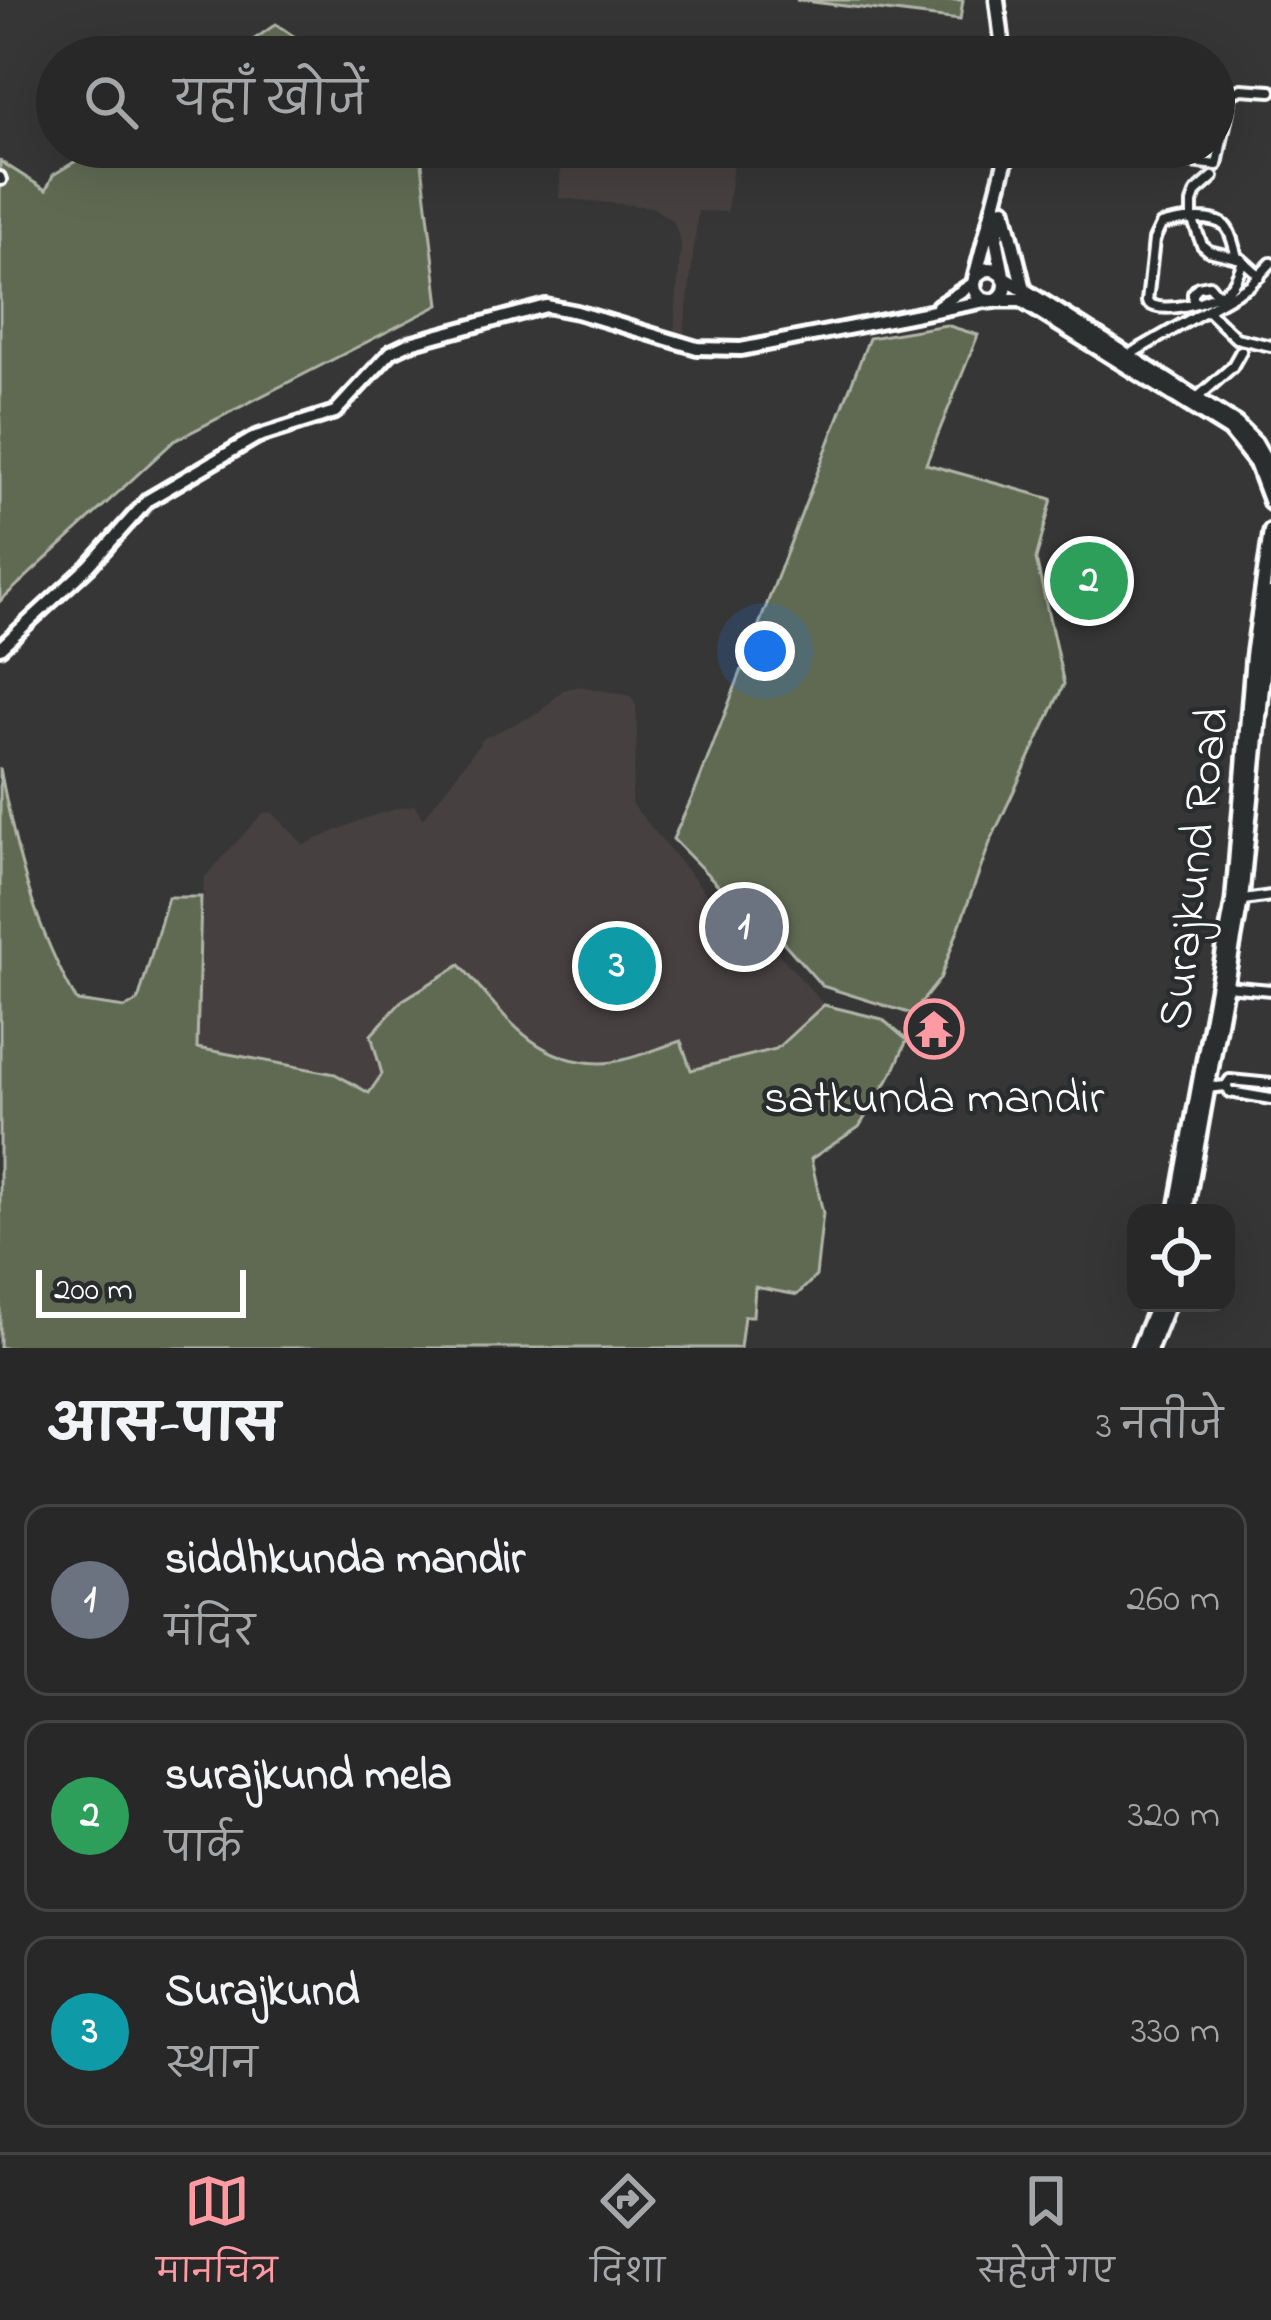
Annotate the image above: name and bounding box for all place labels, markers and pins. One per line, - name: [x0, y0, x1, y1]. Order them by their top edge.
- pin: 2: [1050, 536, 1128, 626]
- pin: 1: [705, 882, 783, 972]
- pin: 3: [578, 921, 656, 1011]
- temple icon: satkunda mandir: [903, 998, 965, 1060]
- place label: satkunda mandir: [764, 1065, 1104, 1135]

